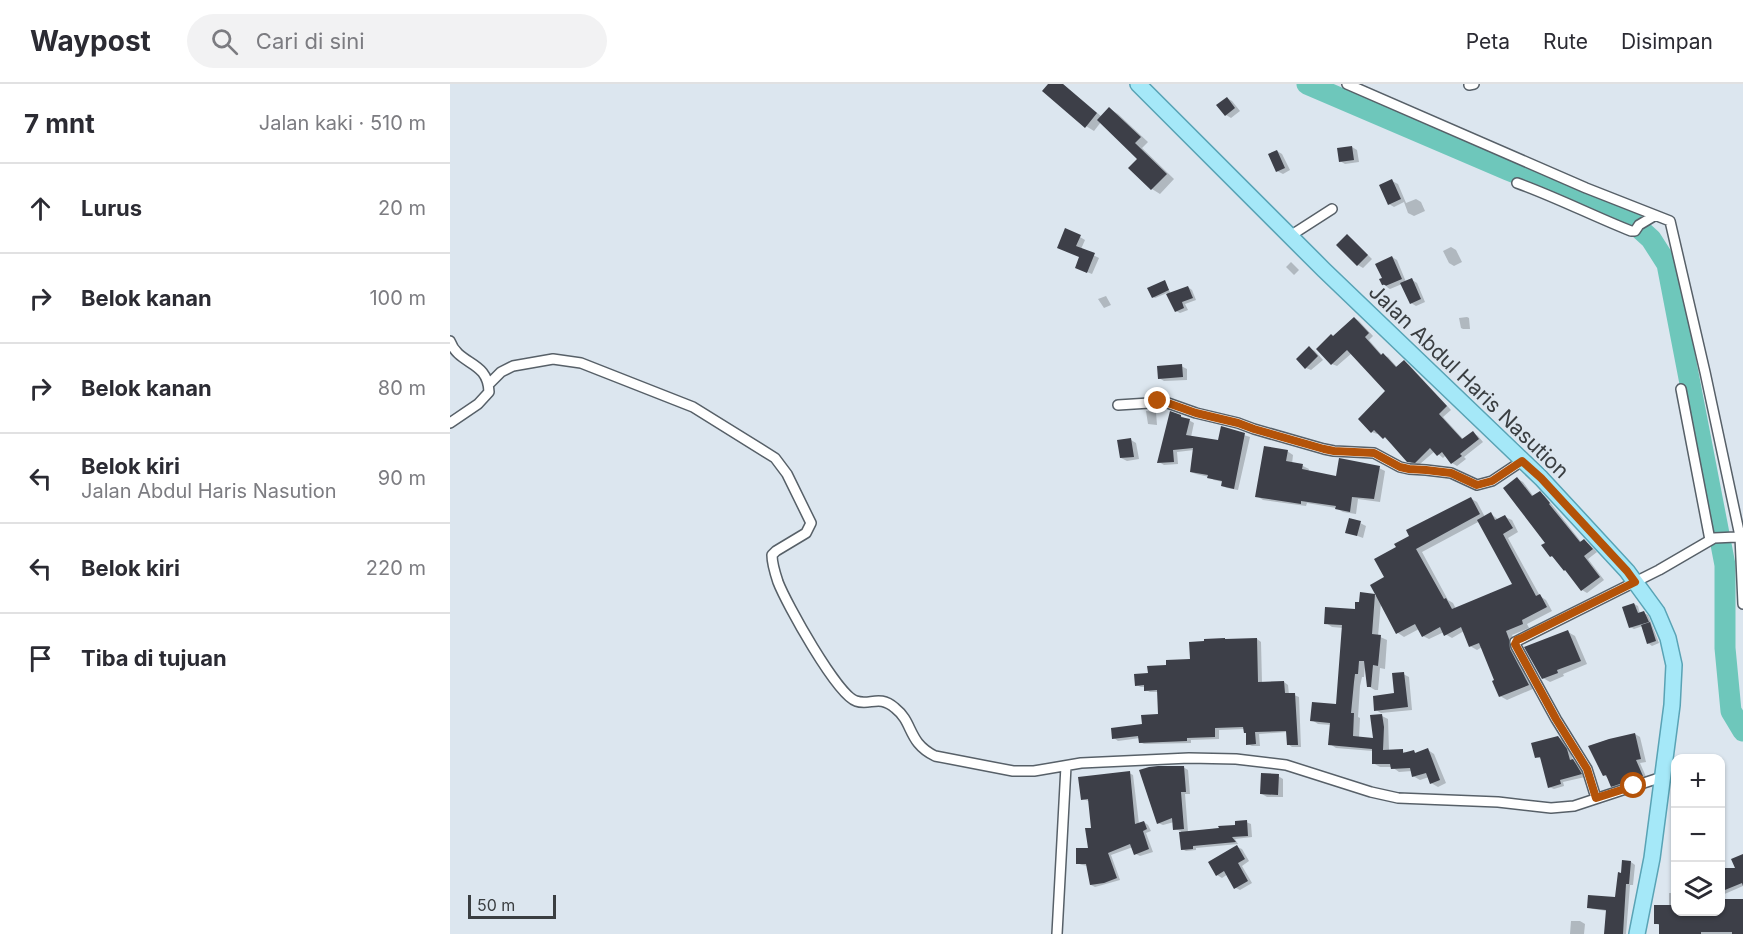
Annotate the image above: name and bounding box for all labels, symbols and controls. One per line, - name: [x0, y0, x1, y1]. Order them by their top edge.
- search box: [187, 14, 607, 68]
- text: Waypost: [30, 24, 151, 58]
- icon: search: [208, 25, 241, 58]
- text: Cari di sini: [256, 28, 365, 54]
- text: Peta: [1466, 29, 1510, 54]
- text: Rute: [1543, 29, 1588, 54]
- text: Disimpan: [1621, 29, 1713, 54]
- text: 7 mnt: [24, 108, 95, 139]
- text: Jalan kaki · 510 m: [259, 111, 426, 135]
- icon: ahead: [24, 192, 57, 225]
- text: Lurus: [81, 195, 142, 221]
- text: 20 m: [378, 196, 426, 220]
- street label: Jalan Abdul Haris Nasution: [1364, 279, 1574, 483]
- icon: right: [24, 282, 57, 315]
- text: Belok kanan: [81, 285, 212, 311]
- text: 100 m: [369, 286, 426, 310]
- icon: right: [24, 372, 57, 405]
- text: Belok kanan: [81, 375, 212, 401]
- text: 80 m: [378, 376, 426, 400]
- route end: [1144, 387, 1170, 413]
- text: Belok kiri: [81, 453, 180, 479]
- icon: left: [24, 462, 57, 495]
- text: 90 m: [378, 466, 426, 490]
- text: Jalan Abdul Haris Nasution: [81, 479, 337, 503]
- icon: left: [24, 552, 57, 585]
- text: Belok kiri: [81, 555, 180, 581]
- text: 220 m: [366, 556, 426, 580]
- icon: arrive: [24, 642, 57, 675]
- text: Tiba di tujuan: [81, 645, 227, 671]
- map controls: [1671, 754, 1725, 916]
- button: +: [1671, 754, 1725, 808]
- route start: [1620, 772, 1646, 798]
- button: −: [1671, 808, 1725, 862]
- button: layers: [1671, 862, 1725, 916]
- scale bar: [468, 892, 556, 920]
- text: 50 m: [477, 895, 515, 915]

